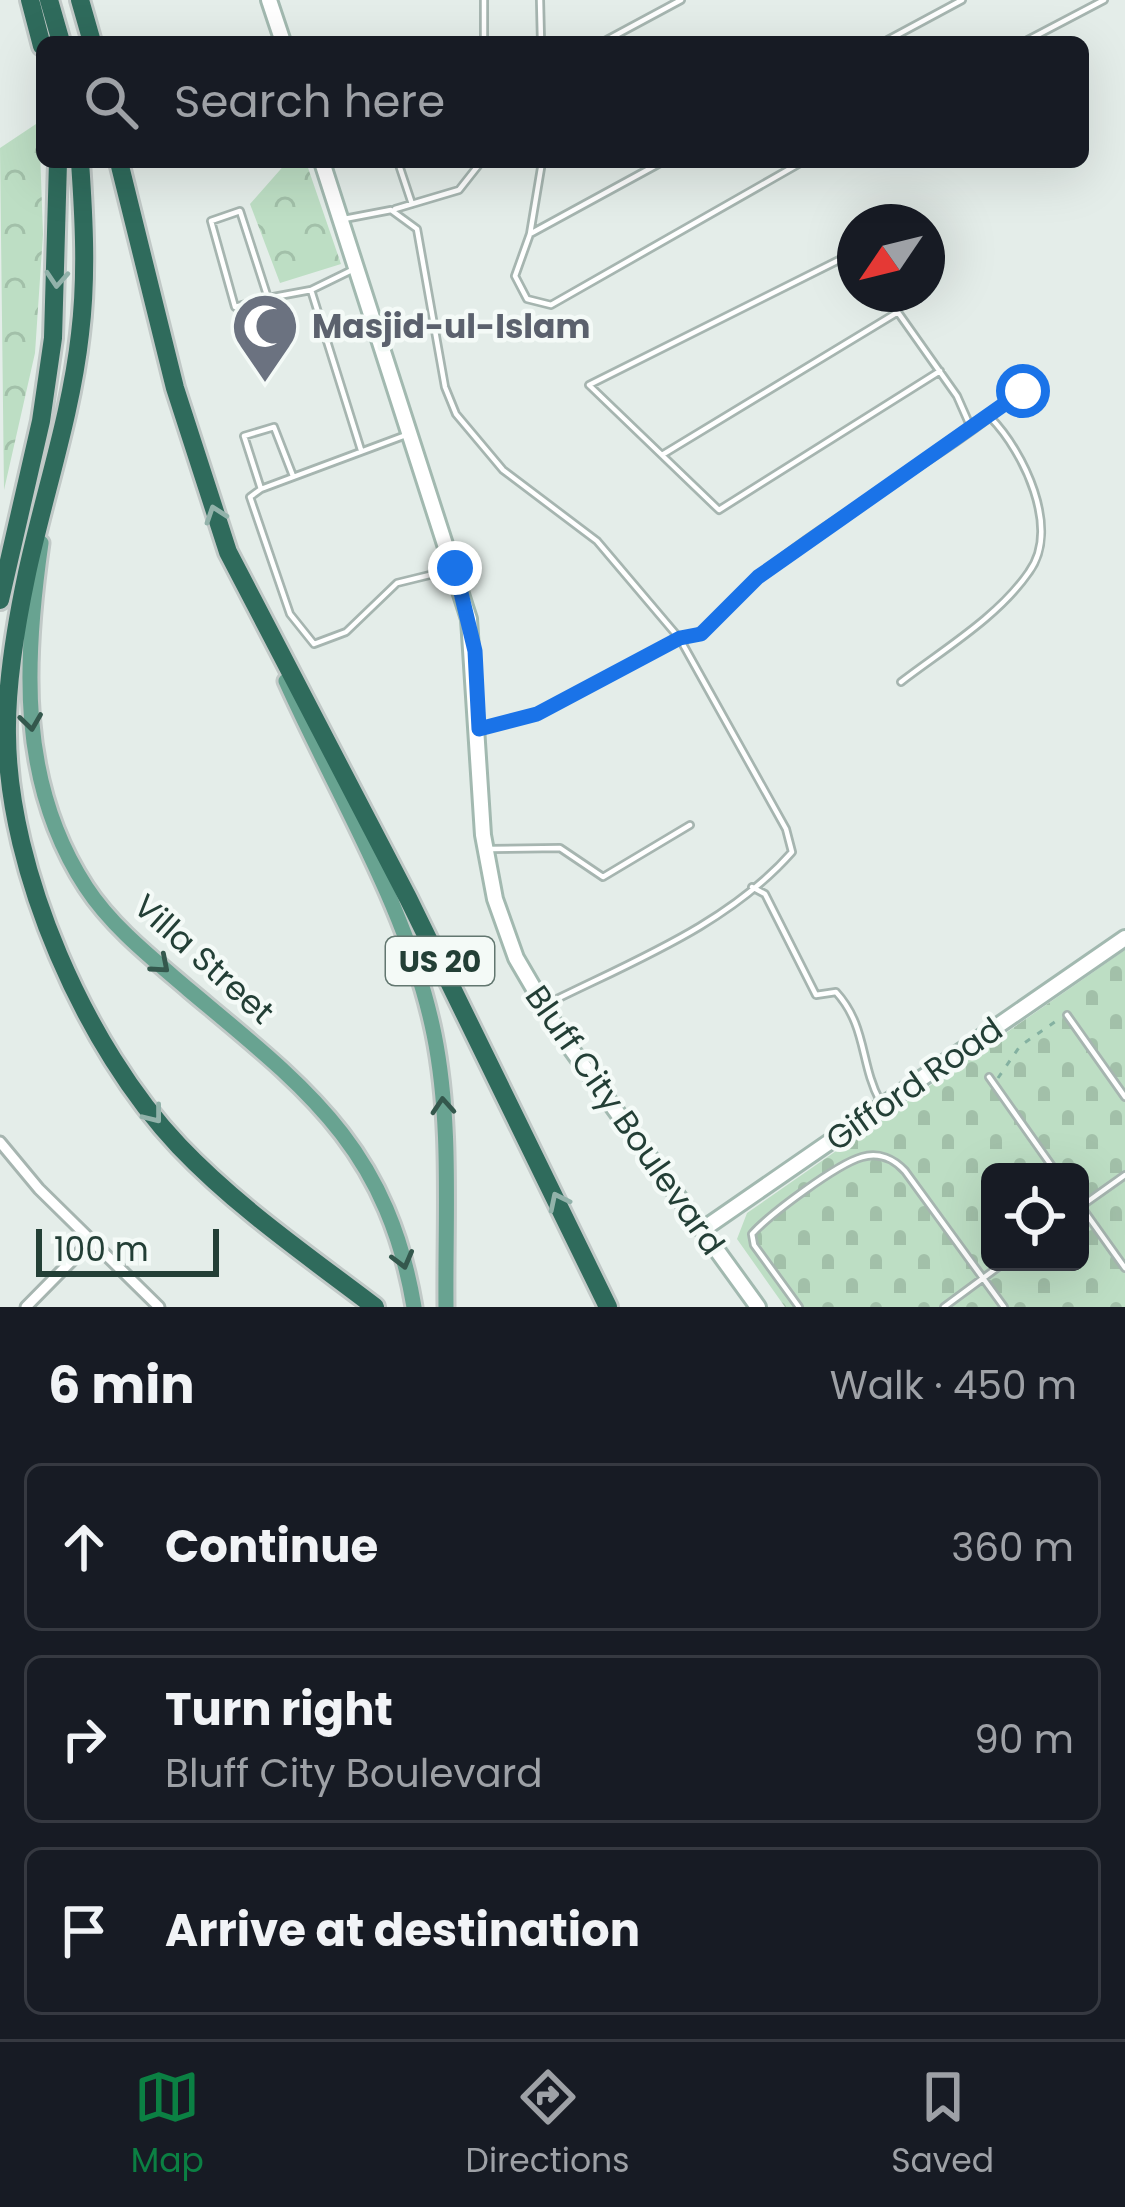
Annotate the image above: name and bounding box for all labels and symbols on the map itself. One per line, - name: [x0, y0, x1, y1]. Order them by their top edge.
- north arrow: [837, 204, 945, 312]
- one-way arrow: [44, 270, 70, 289]
- mosque icon: Masjid-ul-Islam: [230, 291, 300, 385]
- place label: Masjid-ul-Islam: [312, 303, 590, 350]
- route start: [996, 364, 1050, 418]
- one-way arrow: [205, 505, 229, 526]
- route end: [428, 541, 482, 595]
- one-way arrow: [17, 713, 43, 732]
- street label: Villa Street: [123, 883, 285, 1035]
- road number: US 20: [386, 937, 494, 985]
- one-way arrow: [147, 951, 169, 973]
- street label: Bluff City Boulevard: [514, 976, 736, 1264]
- street label: Gifford Road: [816, 1006, 1012, 1162]
- one-way arrow: [431, 1096, 456, 1115]
- one-way arrow: [140, 1101, 161, 1123]
- one-way arrow: [549, 1192, 572, 1213]
- scale bar: [36, 1223, 219, 1276]
- one-way arrow: [389, 1249, 414, 1269]

